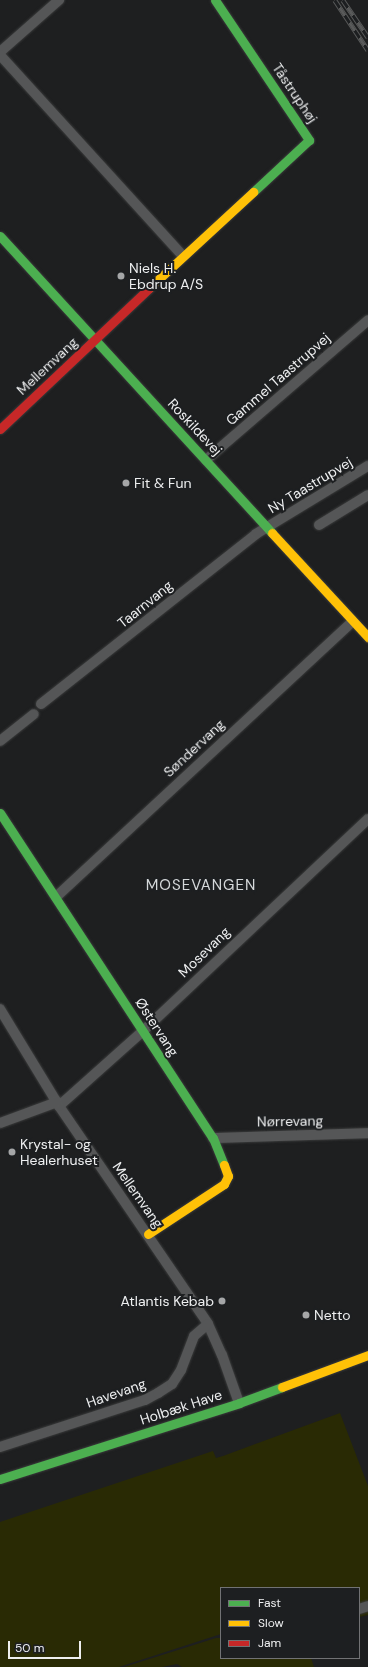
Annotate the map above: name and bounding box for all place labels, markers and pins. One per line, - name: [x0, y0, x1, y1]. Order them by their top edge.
- place label: Niels H. Ebdrup A/S: [129, 260, 203, 292]
- marker: Niels H. Ebdrup A/S: [116, 271, 126, 281]
- place label: Fit & Fun: [134, 475, 192, 491]
- marker: Fit & Fun: [121, 478, 131, 488]
- place label: Krystal- og Healerhuset: [20, 1136, 98, 1168]
- marker: Krystal- og Healerhuset: [7, 1147, 17, 1157]
- place label: Atlantis Kebab: [121, 1293, 214, 1309]
- marker: Atlantis Kebab: [217, 1296, 227, 1306]
- place label: Netto: [314, 1307, 350, 1323]
- marker: Netto: [301, 1310, 311, 1320]

